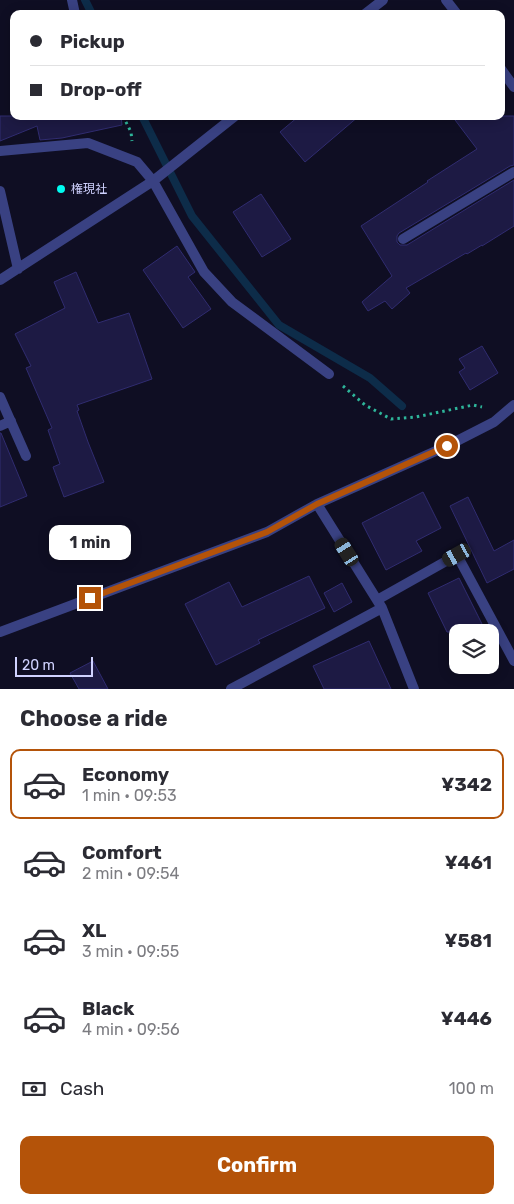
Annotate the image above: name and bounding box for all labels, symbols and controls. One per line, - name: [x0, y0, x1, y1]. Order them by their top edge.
- text: Pickup: [60, 30, 125, 53]
- text: Drop-off: [60, 78, 142, 101]
- place label: 権現社: [71, 182, 107, 196]
- marker: 権現社: [55, 183, 67, 195]
- route start: [436, 435, 458, 457]
- callout: 1 min: [49, 526, 131, 560]
- text: 1 min: [70, 533, 110, 552]
- car: [332, 535, 361, 569]
- car: [440, 541, 473, 569]
- route end: [79, 587, 101, 609]
- map controls: [449, 624, 499, 674]
- button: layers: [449, 624, 499, 674]
- scale bar: [15, 654, 92, 677]
- text: 20 m: [22, 657, 55, 674]
- text: Choose a ride: [20, 705, 167, 732]
- icon: car: [22, 762, 67, 807]
- text: Economy: [82, 763, 169, 786]
- text: ¥342: [441, 773, 492, 796]
- text: 1 min · 09:53: [82, 786, 177, 805]
- icon: car: [22, 840, 67, 885]
- text: Comfort: [82, 841, 162, 864]
- text: ¥461: [445, 851, 492, 874]
- text: 2 min · 09:54: [82, 864, 179, 883]
- icon: car: [22, 918, 67, 963]
- text: XL: [82, 919, 106, 942]
- text: ¥581: [444, 929, 492, 952]
- text: 3 min · 09:55: [82, 942, 179, 961]
- icon: car: [22, 996, 67, 1041]
- text: Black: [82, 997, 134, 1020]
- text: ¥446: [441, 1007, 492, 1030]
- text: 4 min · 09:56: [82, 1020, 180, 1039]
- icon: cash: [20, 1075, 48, 1103]
- text: Cash: [60, 1077, 104, 1100]
- text: 100 m: [449, 1079, 494, 1098]
- button: Confirm: [20, 1136, 494, 1194]

